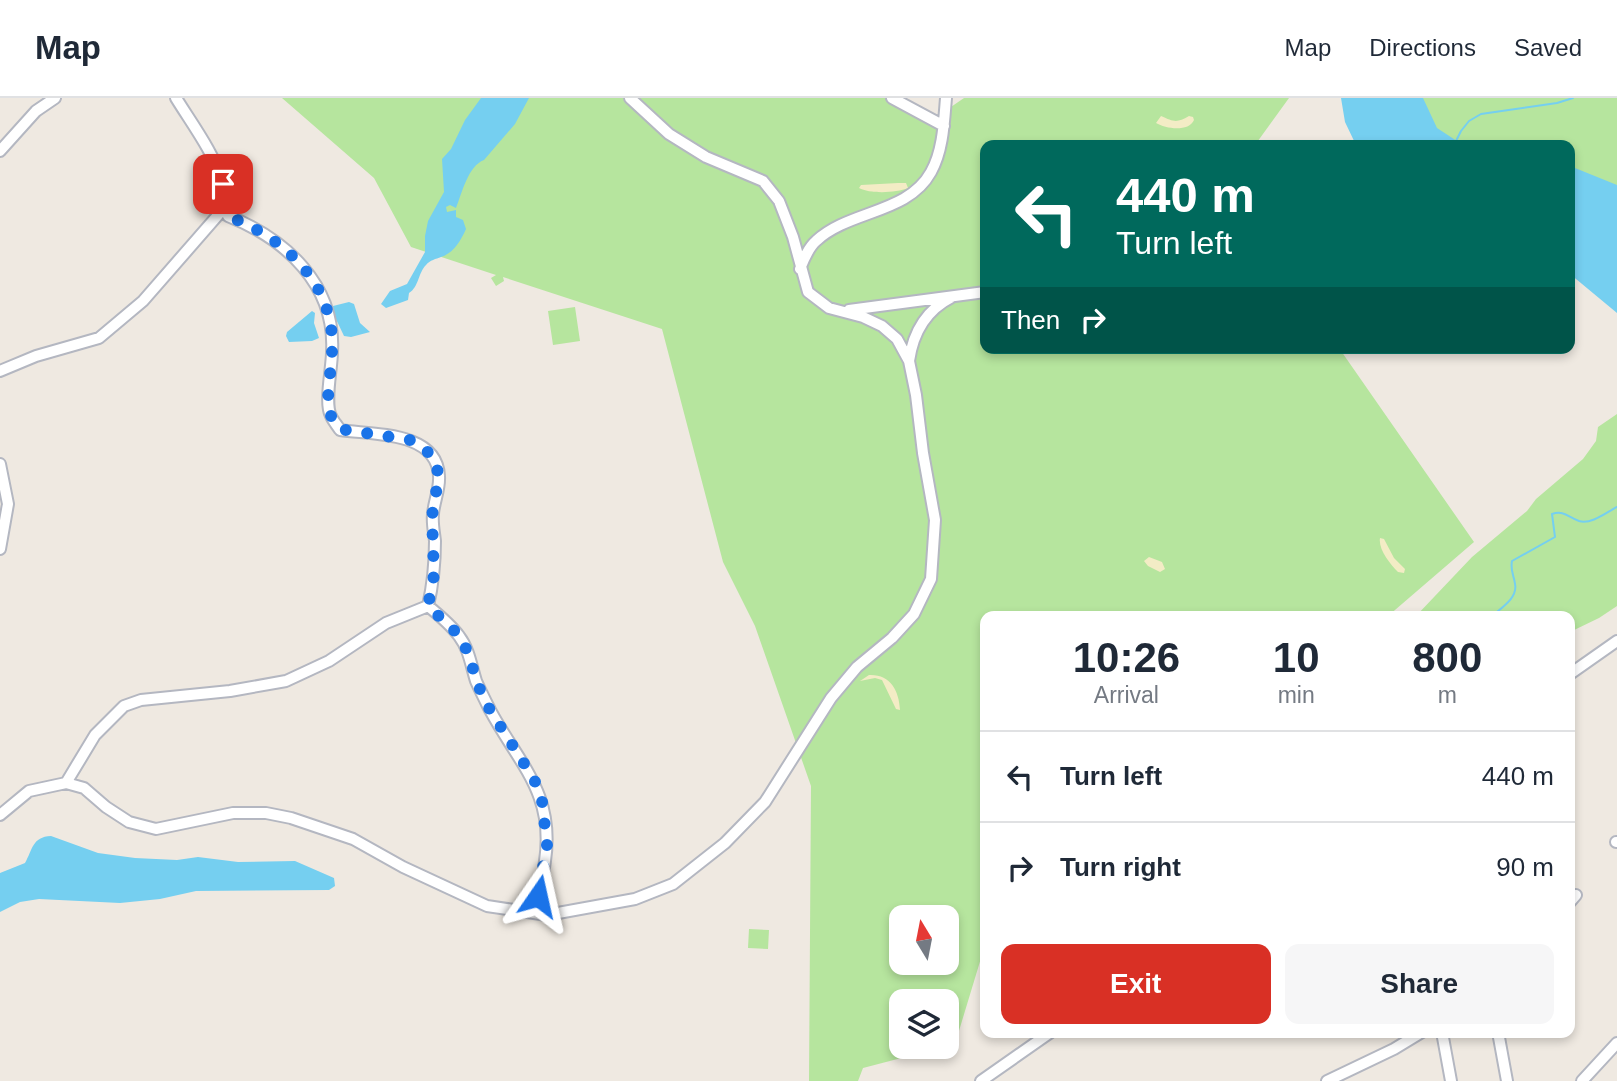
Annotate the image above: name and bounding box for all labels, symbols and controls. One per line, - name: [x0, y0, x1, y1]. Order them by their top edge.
- text: Map: [35, 29, 101, 66]
- text: Map: [1285, 34, 1331, 61]
- text: Directions: [1369, 34, 1476, 61]
- text: Saved: [1514, 34, 1582, 61]
- pin: [193, 154, 253, 214]
- icon: arrive: [204, 165, 242, 203]
- icon: left: [1001, 168, 1092, 259]
- text: 440 m: [1116, 168, 1255, 222]
- text: Turn left: [1116, 225, 1232, 261]
- icon: right: [1074, 301, 1112, 339]
- text: Then: [1001, 305, 1060, 335]
- text: 10:26: [1073, 634, 1180, 681]
- text: 10: [1273, 634, 1320, 681]
- text: 800: [1412, 634, 1482, 681]
- text: Arrival: [1094, 682, 1159, 708]
- text: min: [1278, 682, 1315, 708]
- text: m: [1438, 682, 1457, 708]
- icon: left: [1001, 758, 1039, 796]
- text: Turn left: [1060, 761, 1162, 791]
- text: 440 m: [1482, 761, 1554, 791]
- icon: right: [1001, 849, 1039, 887]
- text: Turn right: [1060, 852, 1181, 882]
- text: 90 m: [1496, 852, 1554, 882]
- position arrow: [501, 859, 575, 933]
- north arrow: [889, 905, 959, 975]
- map controls: [889, 905, 959, 1059]
- button: Exit: [1001, 944, 1271, 1024]
- button: Share: [1285, 944, 1554, 1024]
- button: layers: [889, 989, 959, 1059]

